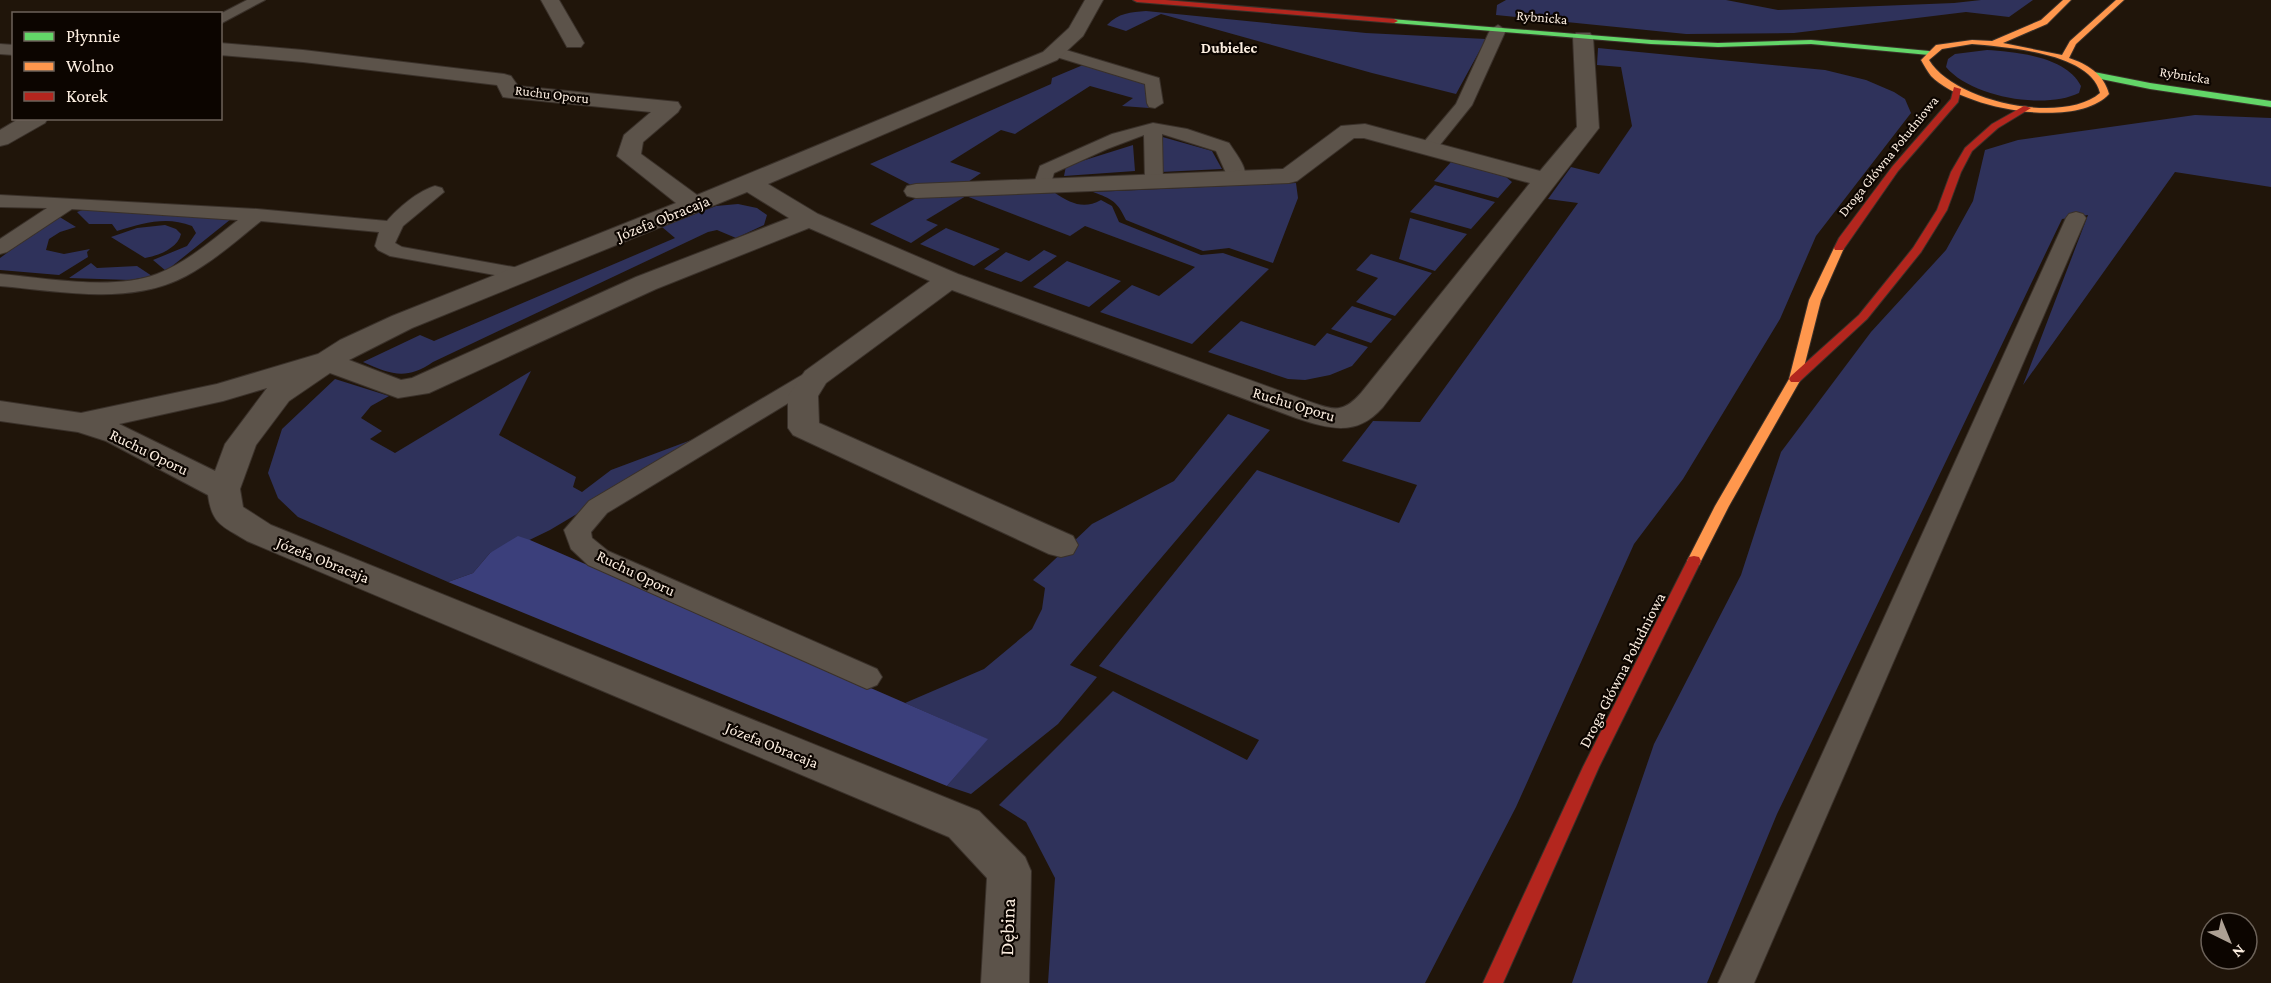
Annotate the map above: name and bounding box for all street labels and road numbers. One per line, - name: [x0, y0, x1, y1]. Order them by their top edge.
- street label: Rybnicka: [1516, 7, 1569, 27]
- street label: Rybnicka: [2159, 63, 2212, 87]
- street label: Ruchu Oporu: [514, 82, 590, 107]
- street label: Droga Główna Południowa: [1835, 92, 1942, 219]
- street label: Józefa Obracaja: [612, 191, 713, 246]
- street label: Ruchu Oporu: [1251, 383, 1338, 426]
- street label: Ruchu Oporu: [107, 426, 191, 479]
- street label: Józefa Obracaja: [272, 533, 372, 588]
- street label: Ruchu Oporu: [594, 547, 678, 600]
- street label: Droga Główna Południowa: [1575, 589, 1670, 751]
- street label: Józefa Obracaja: [721, 718, 821, 773]
- street label: Dębina: [995, 898, 1020, 956]

